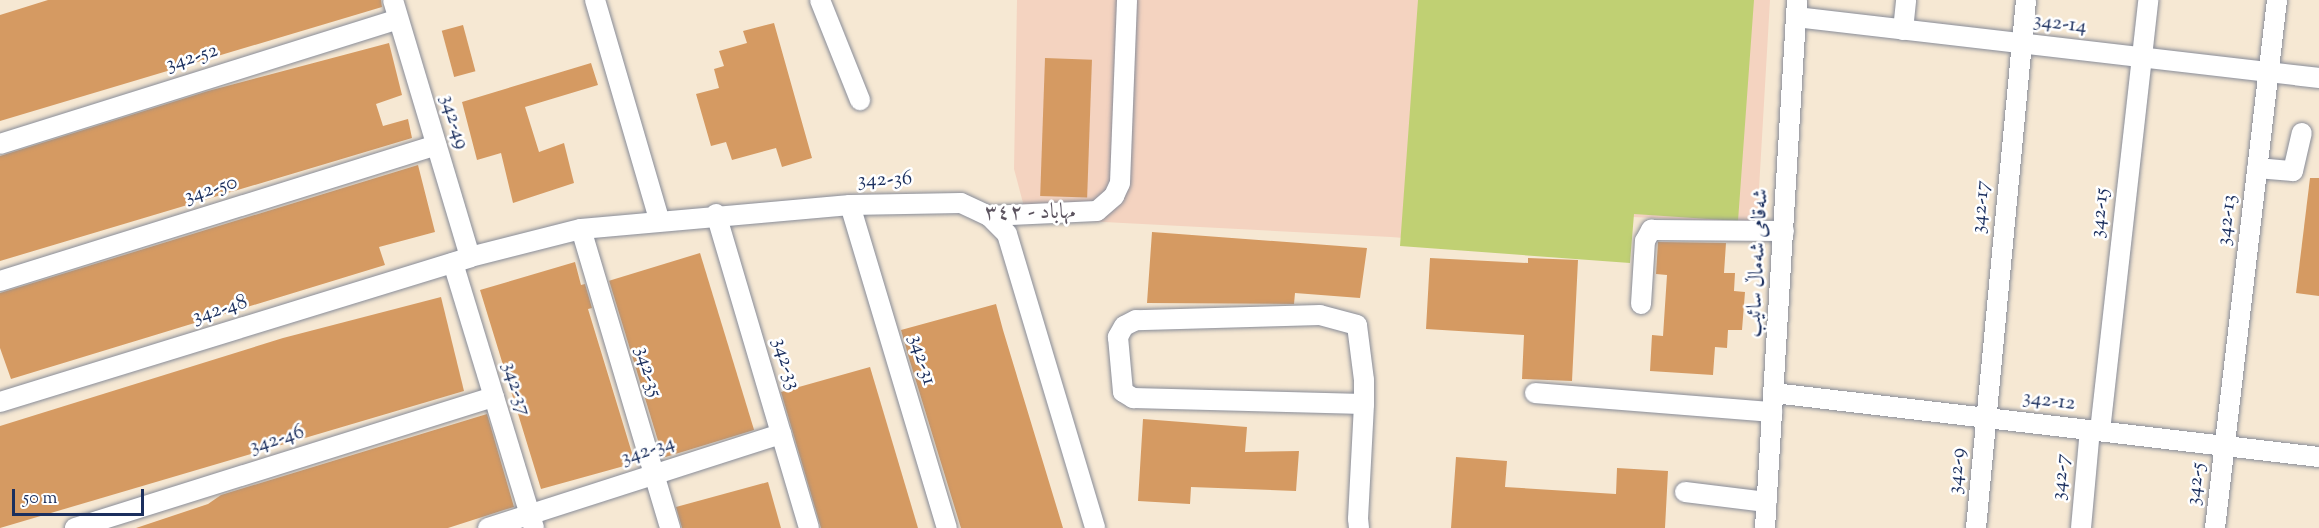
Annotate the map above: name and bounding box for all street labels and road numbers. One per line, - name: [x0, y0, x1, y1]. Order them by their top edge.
- street label: 342-14: [2032, 8, 2088, 40]
- street label: 342-52: [163, 38, 221, 78]
- street label: 342-49: [434, 92, 474, 152]
- street label: 342-36: [857, 166, 913, 194]
- street label: 342-50: [181, 170, 241, 210]
- street label: 342-17: [1966, 179, 1996, 235]
- street label: 342-15: [2085, 187, 2115, 239]
- street label: شەقامی شەماڵ سائیب: [1742, 188, 1774, 338]
- street label: 342-13: [2211, 193, 2243, 247]
- street label: 342-48: [189, 290, 251, 330]
- street label: 342-31: [902, 332, 942, 388]
- street label: 342-33: [766, 335, 806, 393]
- street label: 342-35: [629, 344, 667, 400]
- street label: 342-37: [496, 359, 536, 419]
- street label: 342-12: [2021, 385, 2077, 417]
- street label: 342-46: [247, 420, 307, 460]
- street label: 342-34: [618, 431, 678, 471]
- street label: 342-9: [1942, 447, 1972, 495]
- street label: 342-7: [2046, 453, 2076, 501]
- street label: 342-5: [2181, 461, 2211, 507]

